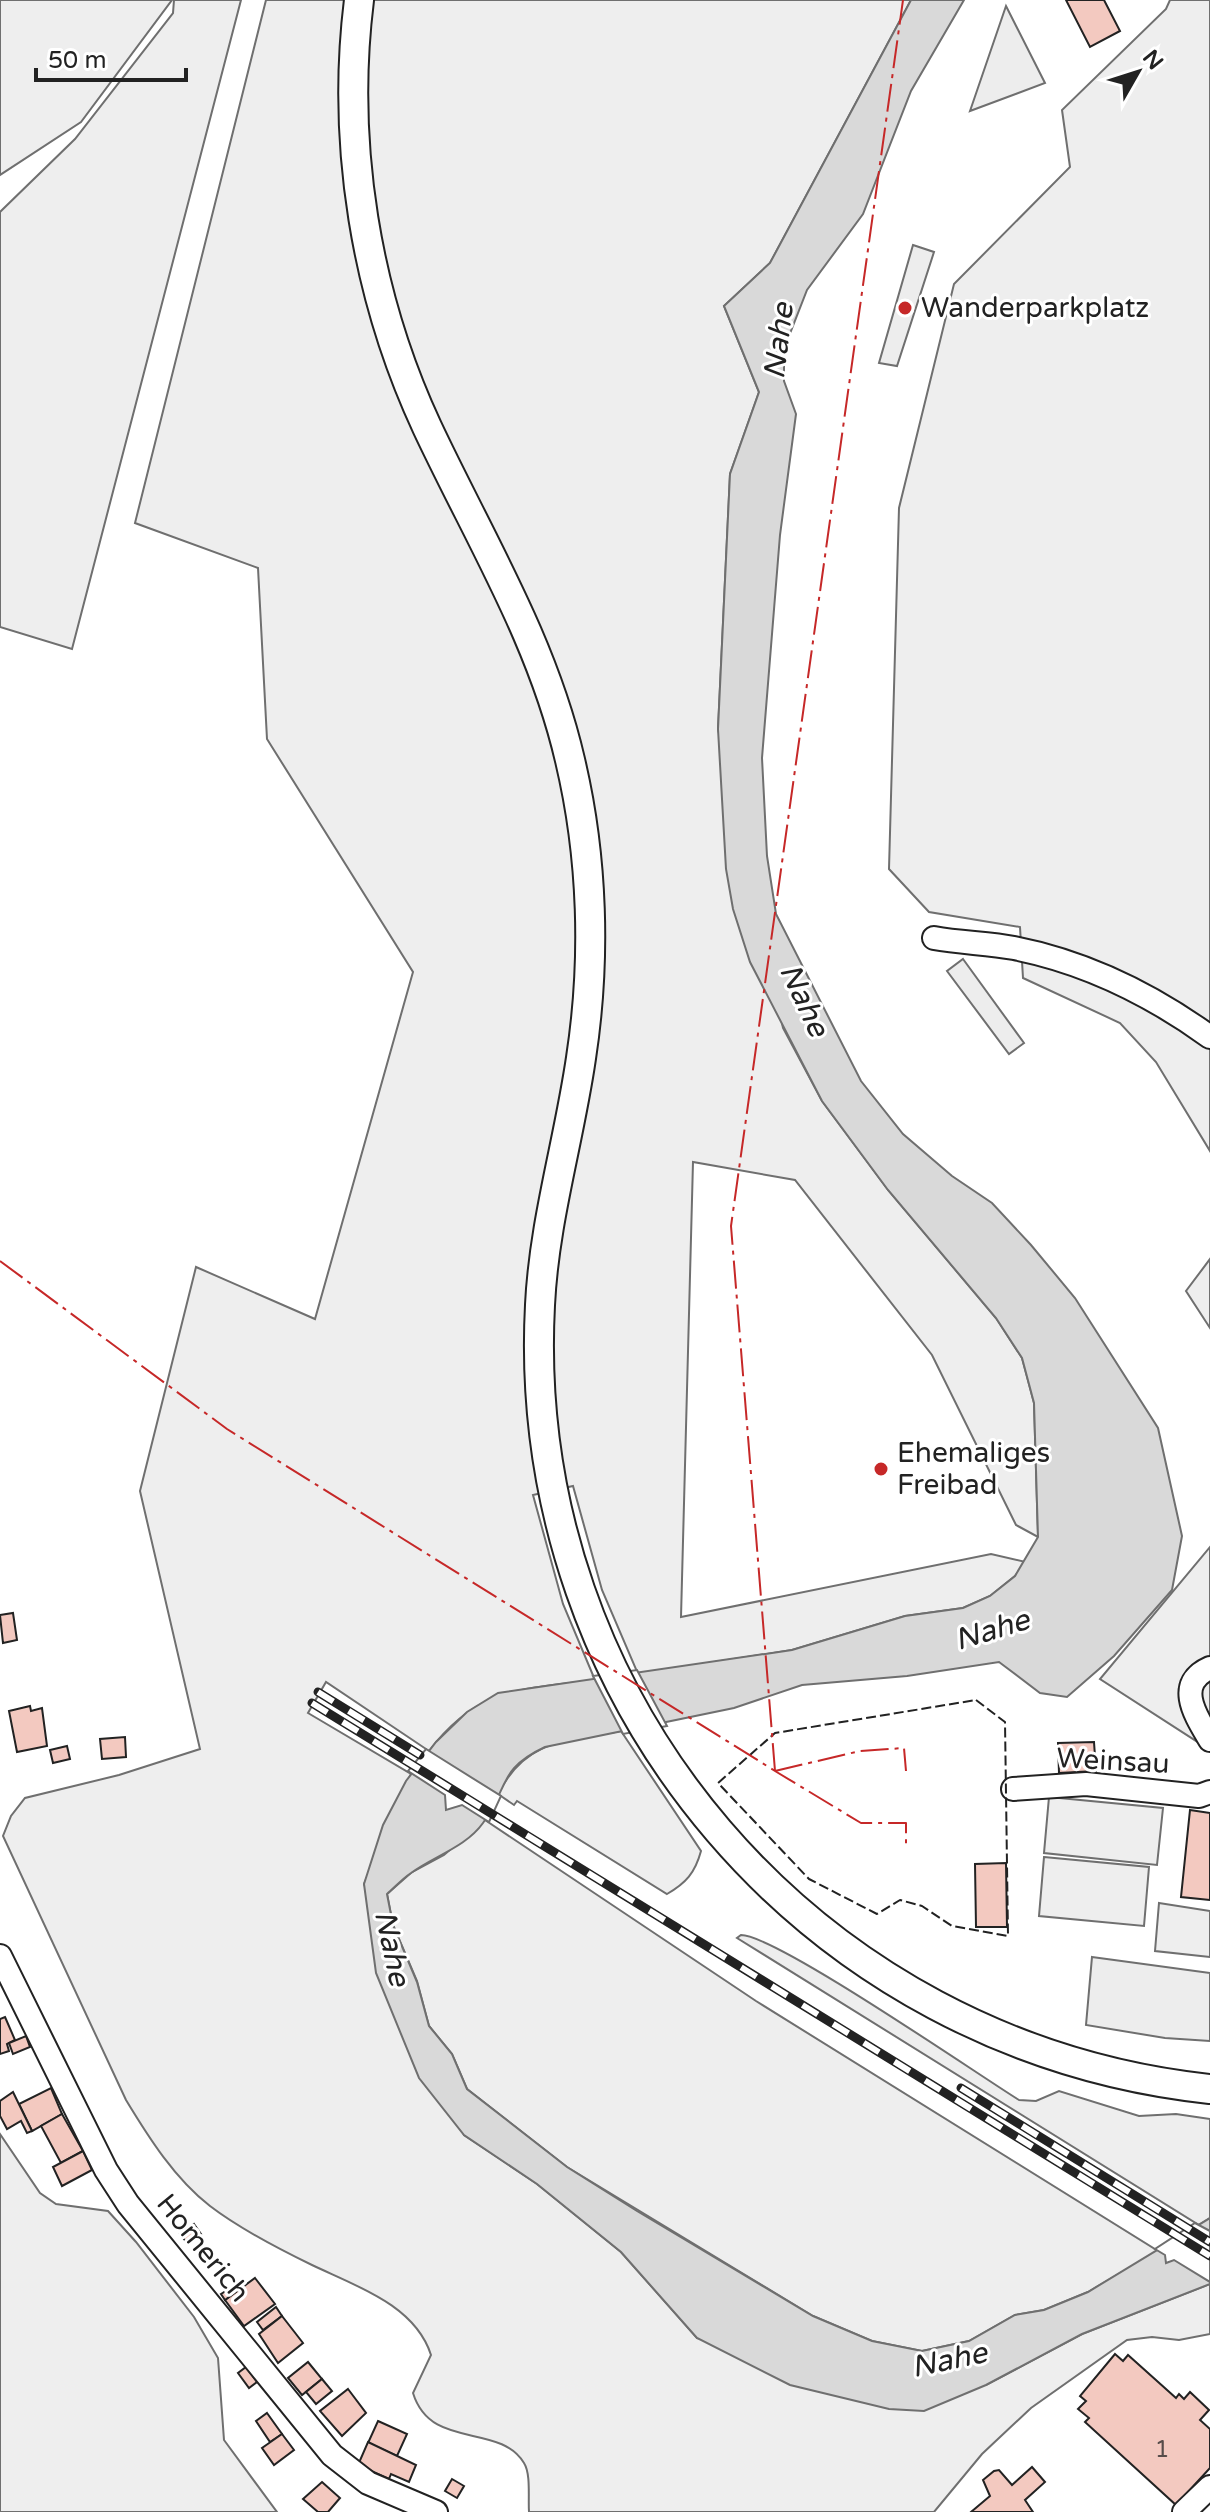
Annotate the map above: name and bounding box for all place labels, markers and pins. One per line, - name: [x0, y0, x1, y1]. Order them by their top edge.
- place label: Wanderparkplatz: [921, 291, 1149, 325]
- marker: Wanderparkplatz: [896, 299, 914, 317]
- place label: Ehemaliges Freibad: [897, 1436, 1050, 1502]
- marker: Ehemaliges Freibad: [872, 1460, 890, 1478]

